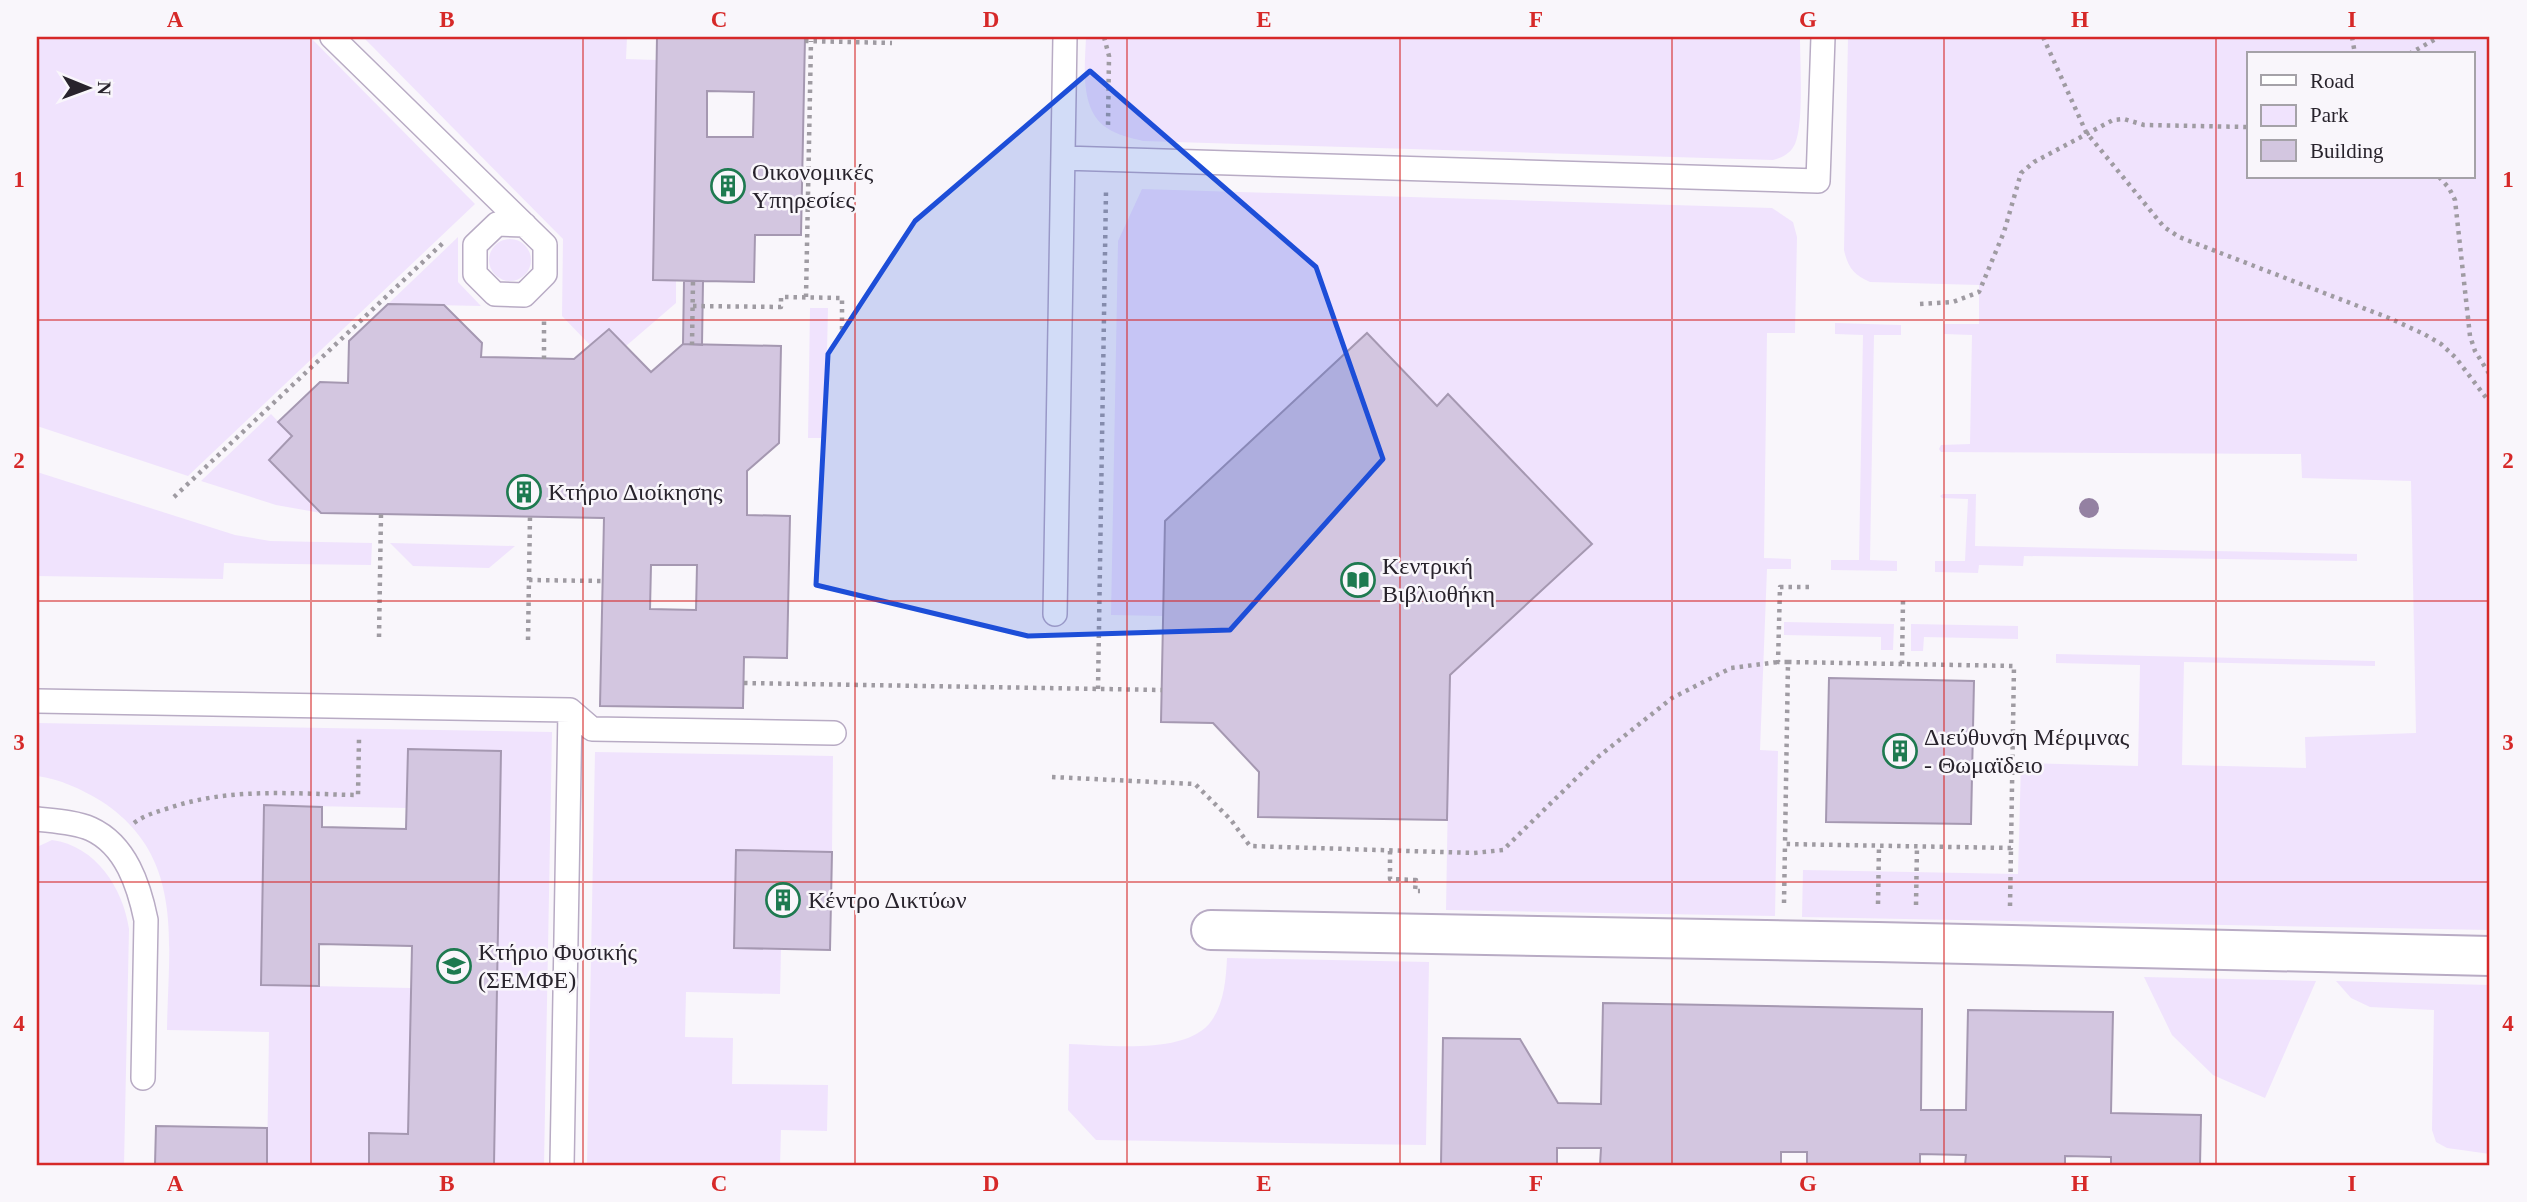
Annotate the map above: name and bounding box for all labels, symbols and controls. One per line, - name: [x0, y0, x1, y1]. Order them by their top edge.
- text: A: [167, 7, 184, 32]
- text: B: [439, 7, 455, 32]
- text: C: [711, 7, 727, 32]
- text: D: [983, 7, 999, 32]
- text: E: [1256, 7, 1272, 32]
- text: F: [1529, 7, 1543, 32]
- text: G: [1799, 7, 1817, 32]
- text: H: [2071, 7, 2089, 32]
- text: I: [2348, 7, 2357, 32]
- north arrow: [52, 52, 122, 122]
- legend: [2247, 52, 2474, 178]
- text: Road: [2310, 69, 2355, 93]
- text: N: [94, 81, 115, 96]
- text: Park: [2310, 103, 2349, 127]
- text: Building: [2310, 139, 2384, 163]
- place label: Οικονομικές Υπηρεσίες: [752, 159, 874, 213]
- text: 1: [13, 167, 25, 192]
- building icon: Οικονομικές Υπηρεσίες: [709, 167, 747, 205]
- text: 1: [2502, 167, 2514, 192]
- text: 2: [13, 448, 25, 473]
- text: 2: [2502, 448, 2514, 473]
- building icon: Κτήριο Διοίκησης: [505, 473, 543, 511]
- place label: Κτήριο Διοίκησης: [548, 479, 723, 505]
- place label: Κεντρική Βιβλιοθήκη: [1382, 553, 1495, 607]
- library icon: Κεντρική Βιβλιοθήκη: [1339, 561, 1377, 599]
- place label: Διεύθυνση Μέριμνας - Θωμαϊδειο: [1924, 724, 2130, 778]
- text: 3: [13, 730, 25, 755]
- text: 3: [2502, 730, 2514, 755]
- building icon: Διεύθυνση Μέριμνας - Θωμαϊδειο: [1881, 732, 1919, 770]
- building icon: Κέντρο Δικτύων: [764, 881, 802, 919]
- place label: Κέντρο Δικτύων: [808, 887, 967, 913]
- place label: Κτήριο Φυσικής (ΣΕΜΦΕ): [478, 939, 637, 993]
- school or university icon: Κτήριο Φυσικής (ΣΕΜΦΕ): [435, 947, 473, 985]
- text: 4: [13, 1011, 25, 1036]
- text: 4: [2502, 1011, 2514, 1036]
- text: A: [167, 1171, 184, 1196]
- text: B: [439, 1171, 455, 1196]
- text: C: [711, 1171, 727, 1196]
- text: D: [983, 1171, 999, 1196]
- text: E: [1256, 1171, 1272, 1196]
- text: F: [1529, 1171, 1543, 1196]
- text: G: [1799, 1171, 1817, 1196]
- text: H: [2071, 1171, 2089, 1196]
- text: I: [2348, 1171, 2357, 1196]

